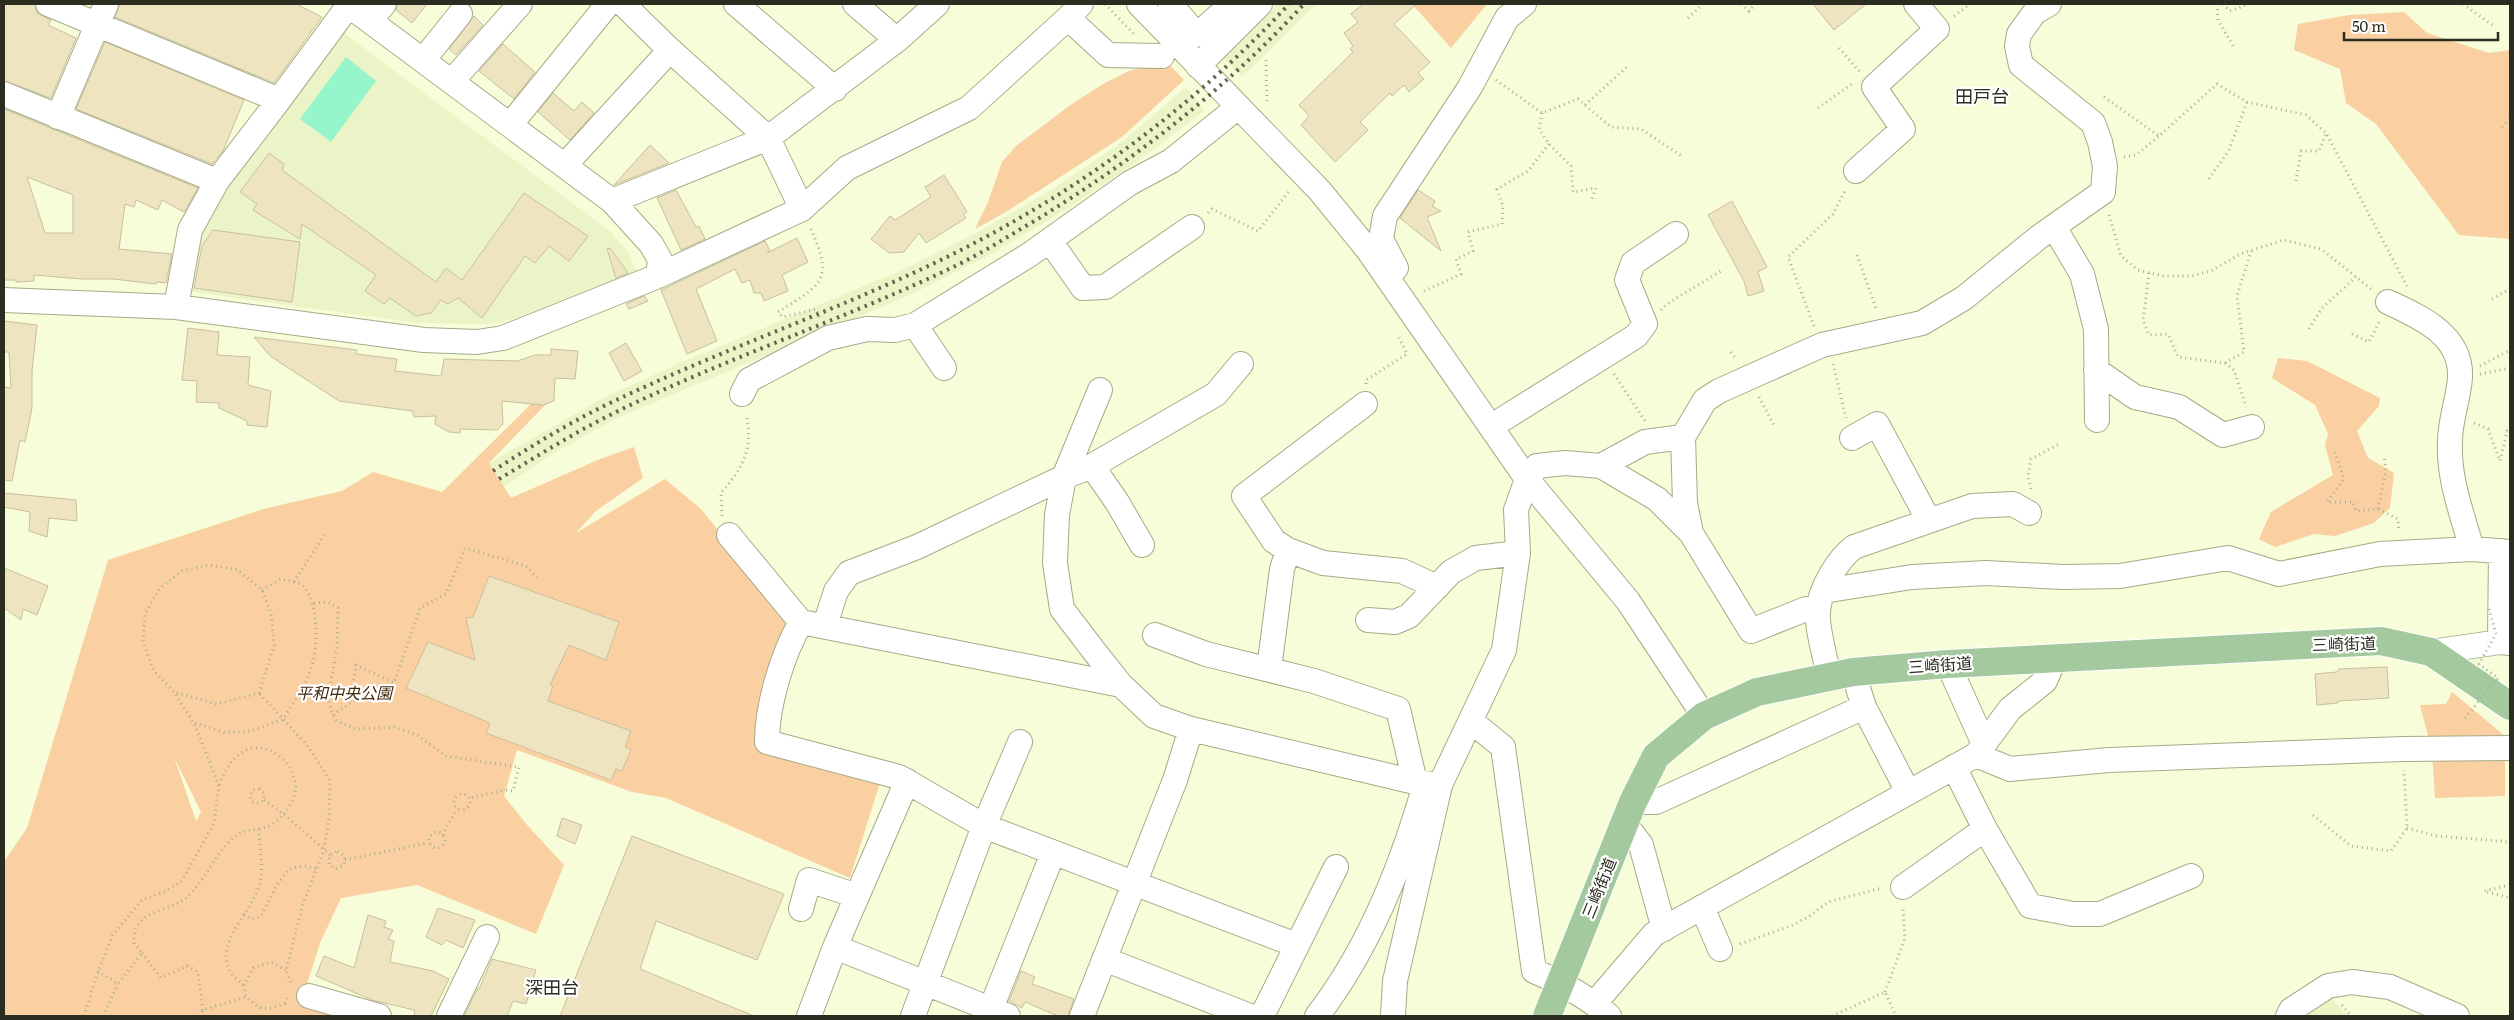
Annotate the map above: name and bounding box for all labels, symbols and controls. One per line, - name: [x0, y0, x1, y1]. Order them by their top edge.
- scale bar: [2344, 10, 2498, 42]
- text: 50 m: [2352, 14, 2386, 37]
- district label: 田戸台: [1955, 82, 2009, 109]
- street label: 三崎街道: [2312, 630, 2376, 656]
- street label: 三崎街道: [1907, 650, 1973, 678]
- park label: 平和中央公園: [296, 680, 394, 704]
- street label: 三崎街道: [1575, 853, 1621, 922]
- district label: 深田台: [525, 973, 579, 1000]

